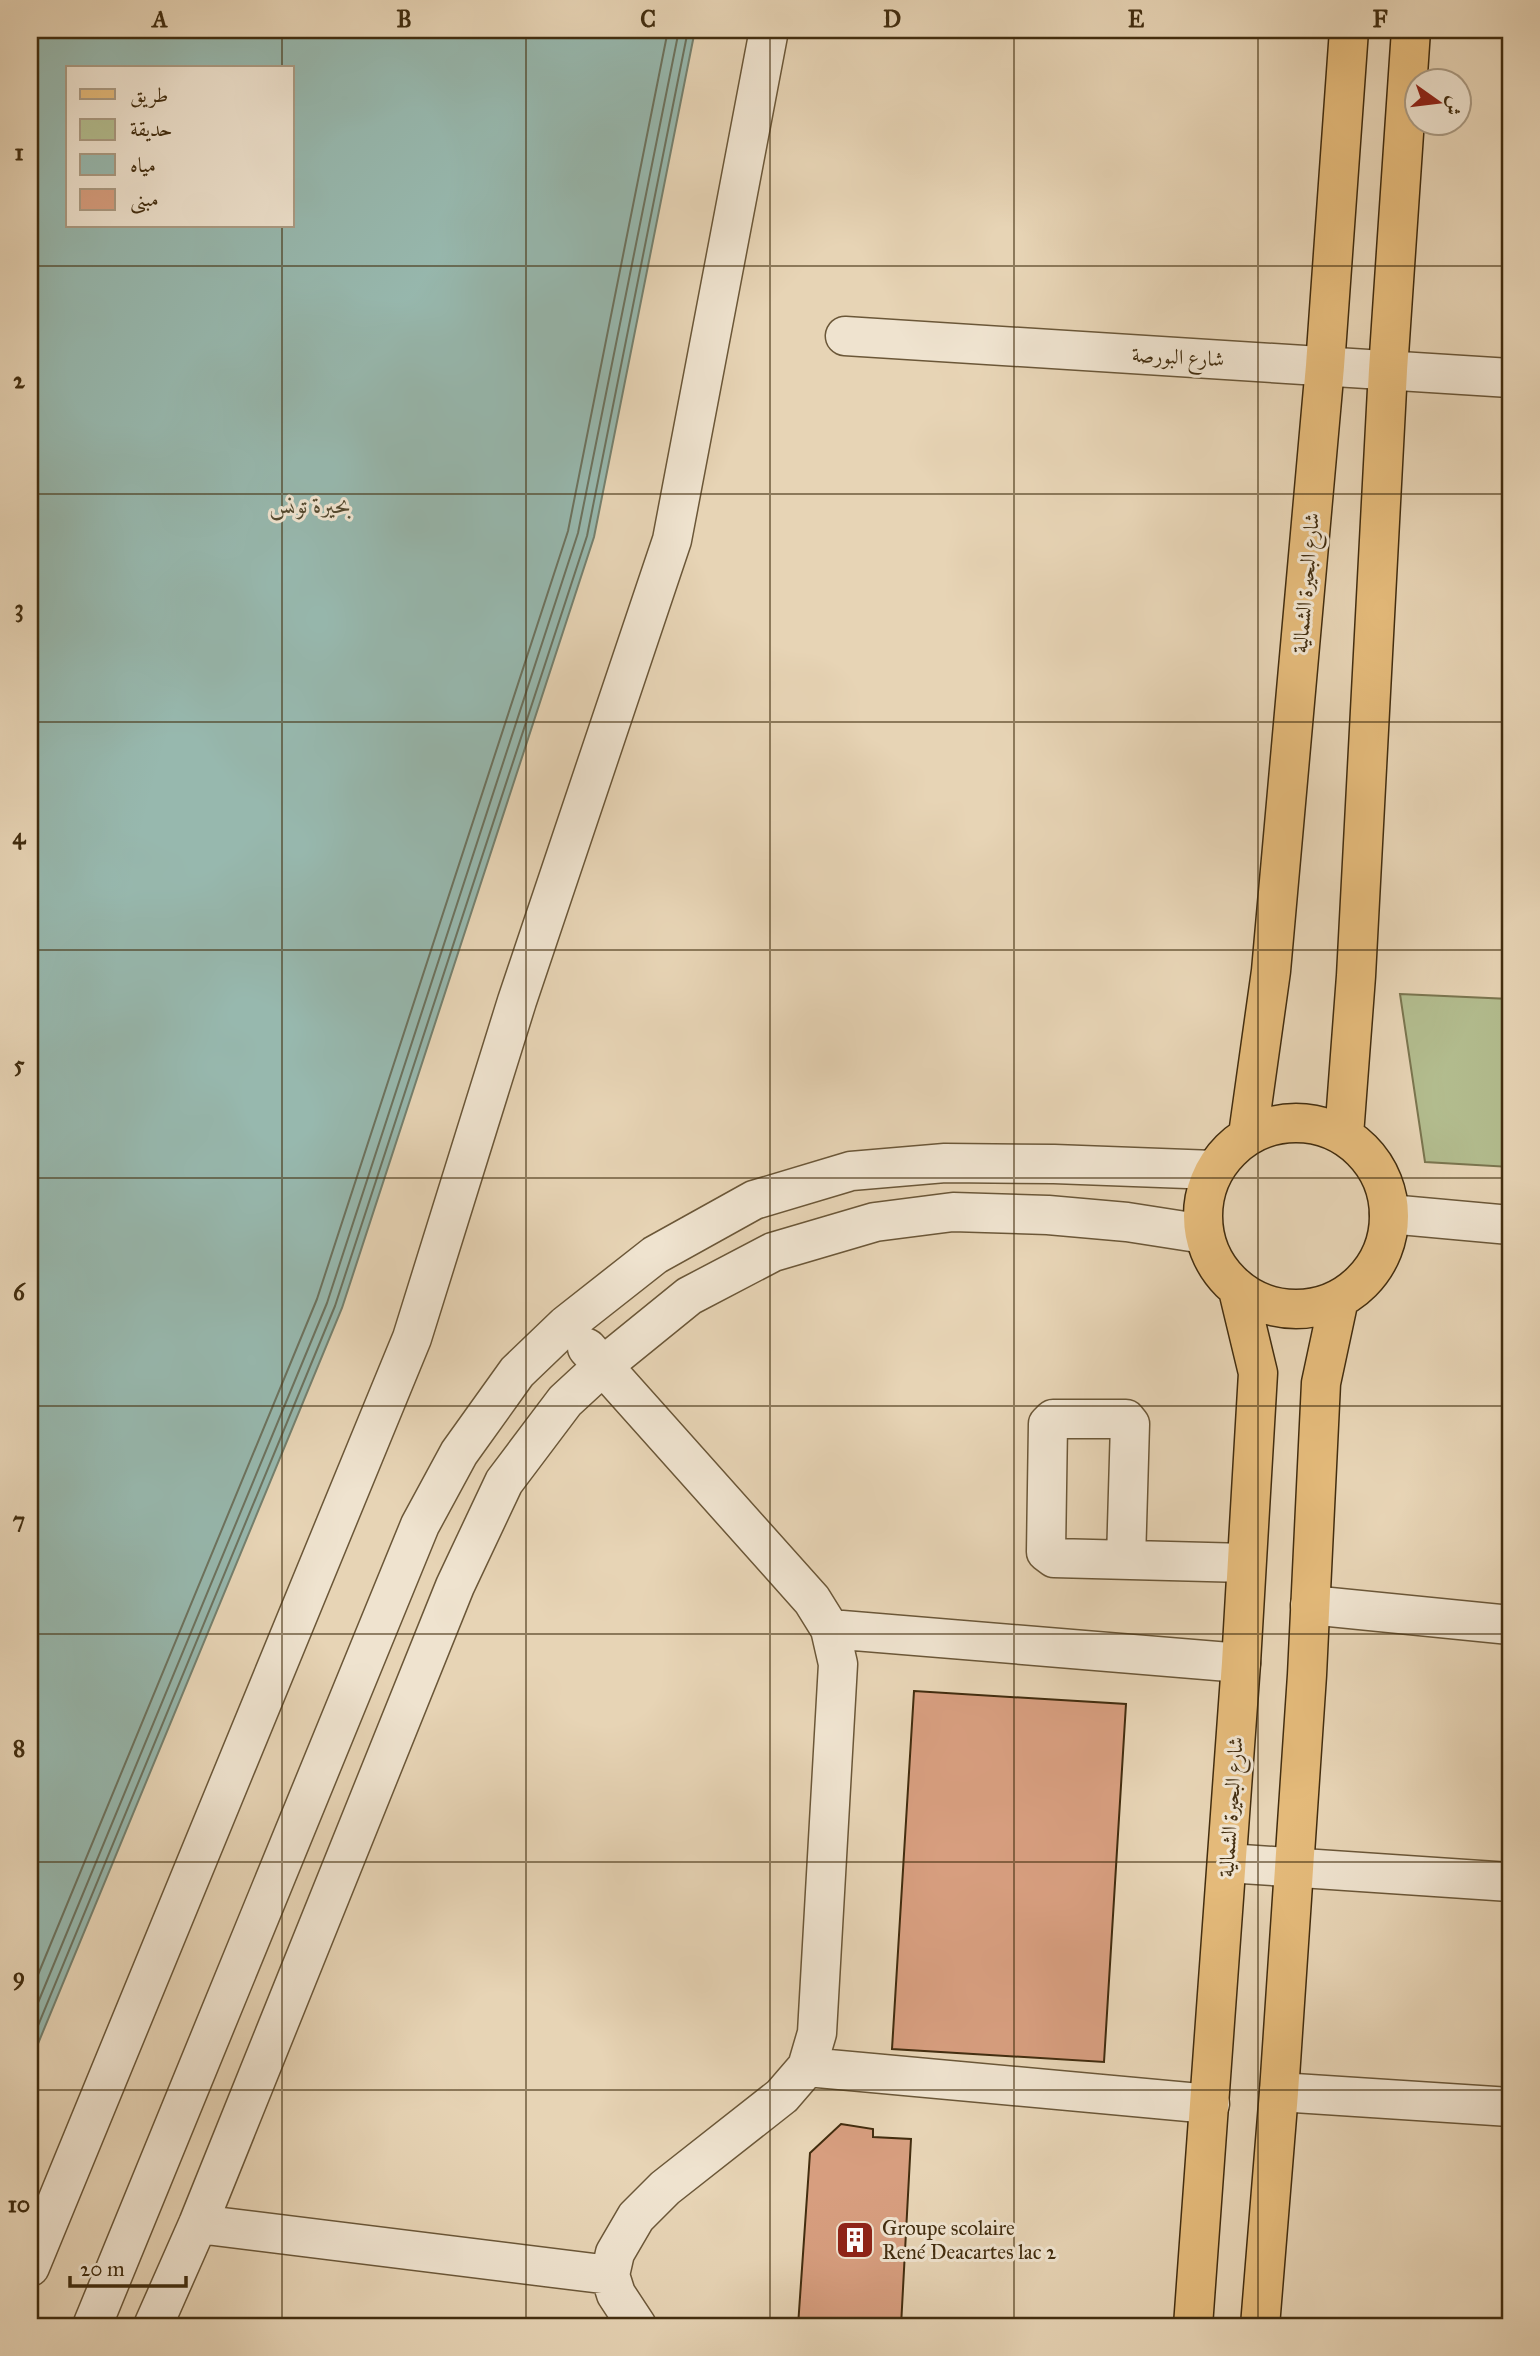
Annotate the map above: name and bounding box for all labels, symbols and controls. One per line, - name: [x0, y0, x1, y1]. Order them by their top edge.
- text: A: [150, 5, 168, 33]
- text: B: [396, 5, 412, 33]
- text: C: [640, 5, 656, 33]
- text: D: [883, 5, 901, 33]
- text: E: [1128, 5, 1145, 33]
- text: F: [1372, 5, 1388, 33]
- legend: [66, 66, 294, 228]
- north arrow: [1404, 66, 1474, 136]
- text: طريق: [130, 82, 168, 108]
- text: ش: [1441, 94, 1467, 118]
- text: حديقة: [130, 116, 173, 142]
- text: 1: [14, 138, 24, 166]
- text: مياه: [130, 152, 156, 178]
- text: مبنى: [130, 186, 159, 214]
- street label: شارع البورصة: [1131, 342, 1225, 377]
- text: 2: [13, 366, 25, 394]
- water label: بحيرة تونس: [269, 491, 351, 521]
- street label: شارع البحيرة الشمالية: [1287, 512, 1330, 655]
- text: 3: [14, 594, 24, 623]
- text: 4: [13, 822, 27, 850]
- text: 5: [14, 1050, 25, 1078]
- text: 6: [13, 1278, 26, 1306]
- text: 7: [13, 1506, 25, 1534]
- text: 8: [13, 1734, 25, 1762]
- street label: شارع البحيرة الشمالية: [1213, 1736, 1254, 1878]
- text: 9: [13, 1962, 25, 1991]
- text: 10: [8, 2190, 30, 2218]
- place label: Groupe scolaire René Deacartes lac 2: [882, 2215, 1057, 2265]
- building icon: Groupe scolaire René Deacartes lac 2: [834, 2219, 876, 2261]
- scale bar: [70, 2244, 186, 2288]
- text: 20 m: [80, 2256, 125, 2282]

